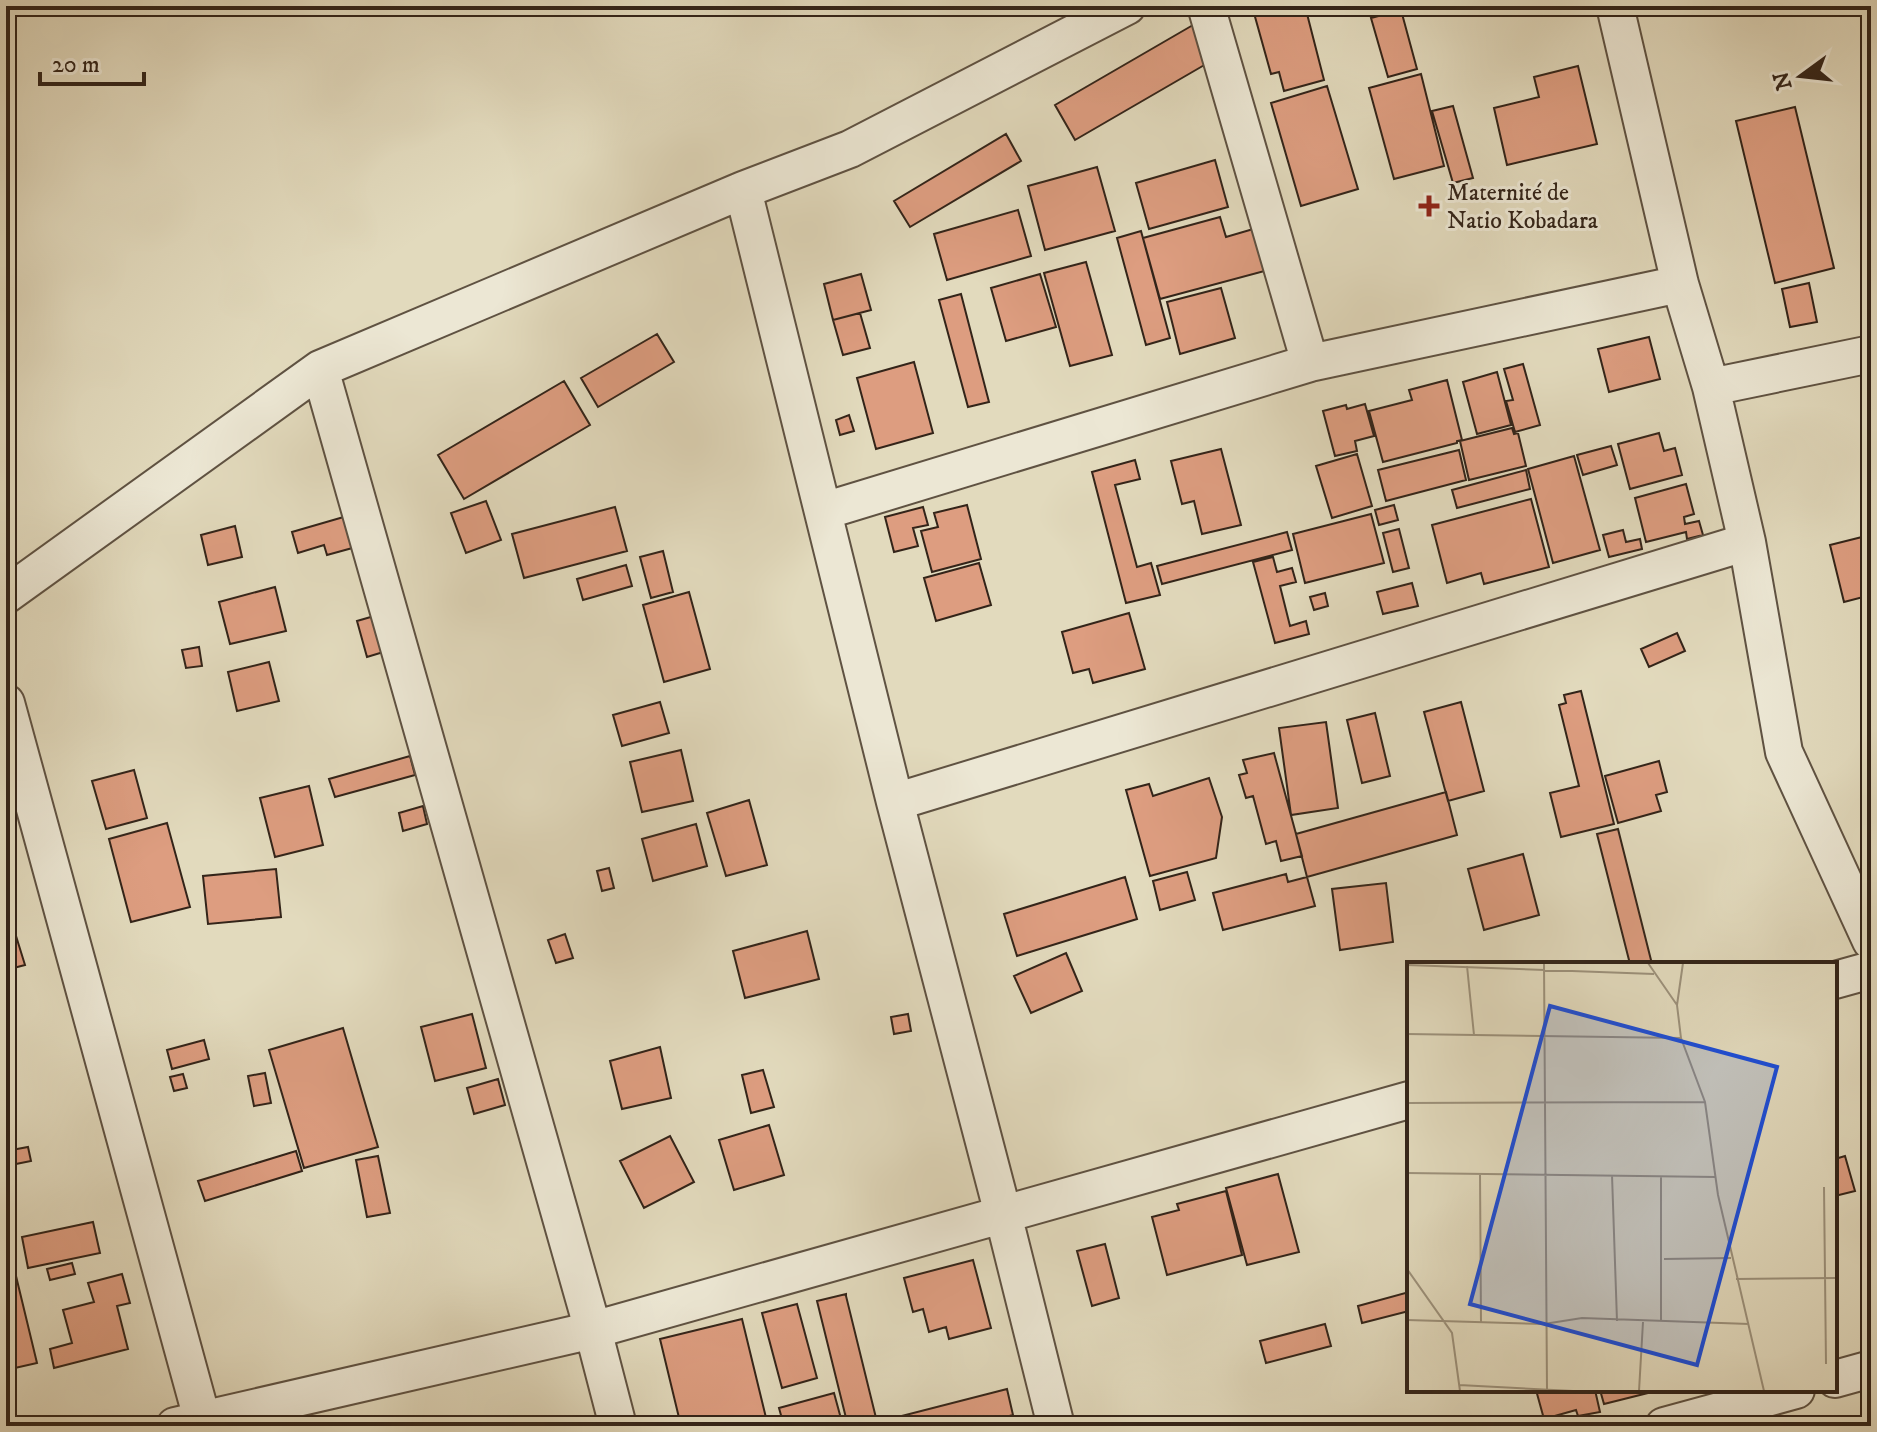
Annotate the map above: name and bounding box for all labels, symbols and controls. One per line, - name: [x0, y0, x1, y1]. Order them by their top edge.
- scale bar: [40, 36, 144, 86]
- north arrow: [1761, 36, 1841, 116]
- text: 20 m: [52, 50, 100, 80]
- text: N: [1768, 69, 1799, 93]
- place label: Maternité de Natio Kobadara: [1447, 178, 1599, 236]
- marker: Maternité de Natio Kobadara: [1418, 195, 1440, 217]
- inset map: [1407, 962, 1837, 1392]

